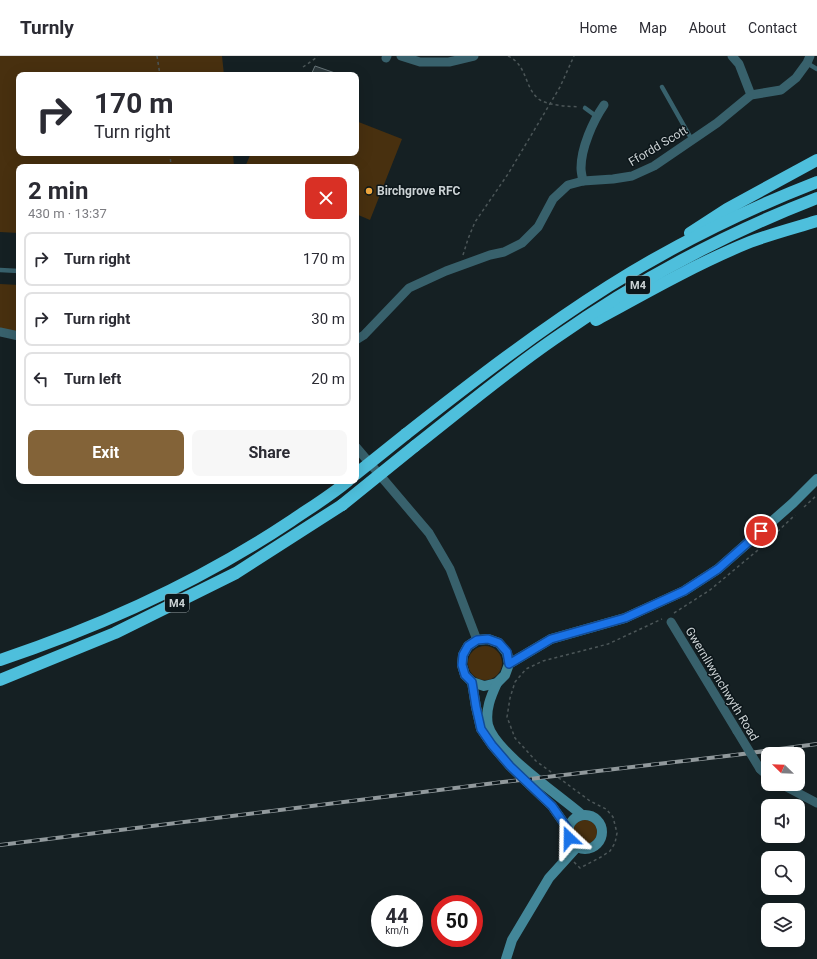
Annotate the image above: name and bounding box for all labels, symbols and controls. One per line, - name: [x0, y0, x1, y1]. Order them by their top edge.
- text: Turnly: [20, 16, 74, 39]
- text: Home: [579, 20, 617, 36]
- text: Map: [639, 20, 667, 36]
- text: About: [689, 20, 726, 36]
- text: Contact: [748, 20, 797, 36]
- text: 170 m: [94, 87, 173, 120]
- icon: right: [28, 88, 80, 140]
- text: Turn right: [94, 121, 171, 142]
- street label: Ffordd Scott: [626, 123, 690, 169]
- text: 2 min: [28, 177, 88, 205]
- button: close: [305, 177, 347, 219]
- place label: Birchgrove RFC: [377, 184, 461, 198]
- marker: Birchgrove RFC: [364, 186, 374, 196]
- text: 430 m · 13:37: [28, 206, 107, 221]
- icon: right: [30, 248, 52, 270]
- text: Turn right: [64, 250, 130, 268]
- text: 170 m: [303, 250, 345, 268]
- road number: M4: [626, 276, 650, 294]
- icon: right: [30, 308, 52, 330]
- text: Turn right: [64, 310, 130, 328]
- text: 30 m: [311, 310, 345, 328]
- icon: left: [30, 368, 52, 390]
- text: Turn left: [64, 370, 121, 388]
- text: 20 m: [311, 370, 345, 388]
- button: Exit: [28, 430, 184, 476]
- button: Share: [192, 430, 347, 476]
- pin: [744, 514, 778, 548]
- icon: arrive: [750, 520, 772, 542]
- road number: M4: [165, 594, 189, 612]
- street label: Gwernllwynchwyth Road: [683, 625, 761, 743]
- north arrow: [761, 747, 805, 791]
- map controls: [761, 747, 805, 947]
- button: sound: [761, 799, 805, 843]
- position arrow: [548, 817, 590, 859]
- button: search: [761, 851, 805, 895]
- speed limit sign: 50: [431, 895, 483, 947]
- button: layers: [761, 903, 805, 947]
- text: 44: [386, 904, 408, 928]
- text: km/h: [385, 925, 409, 936]

